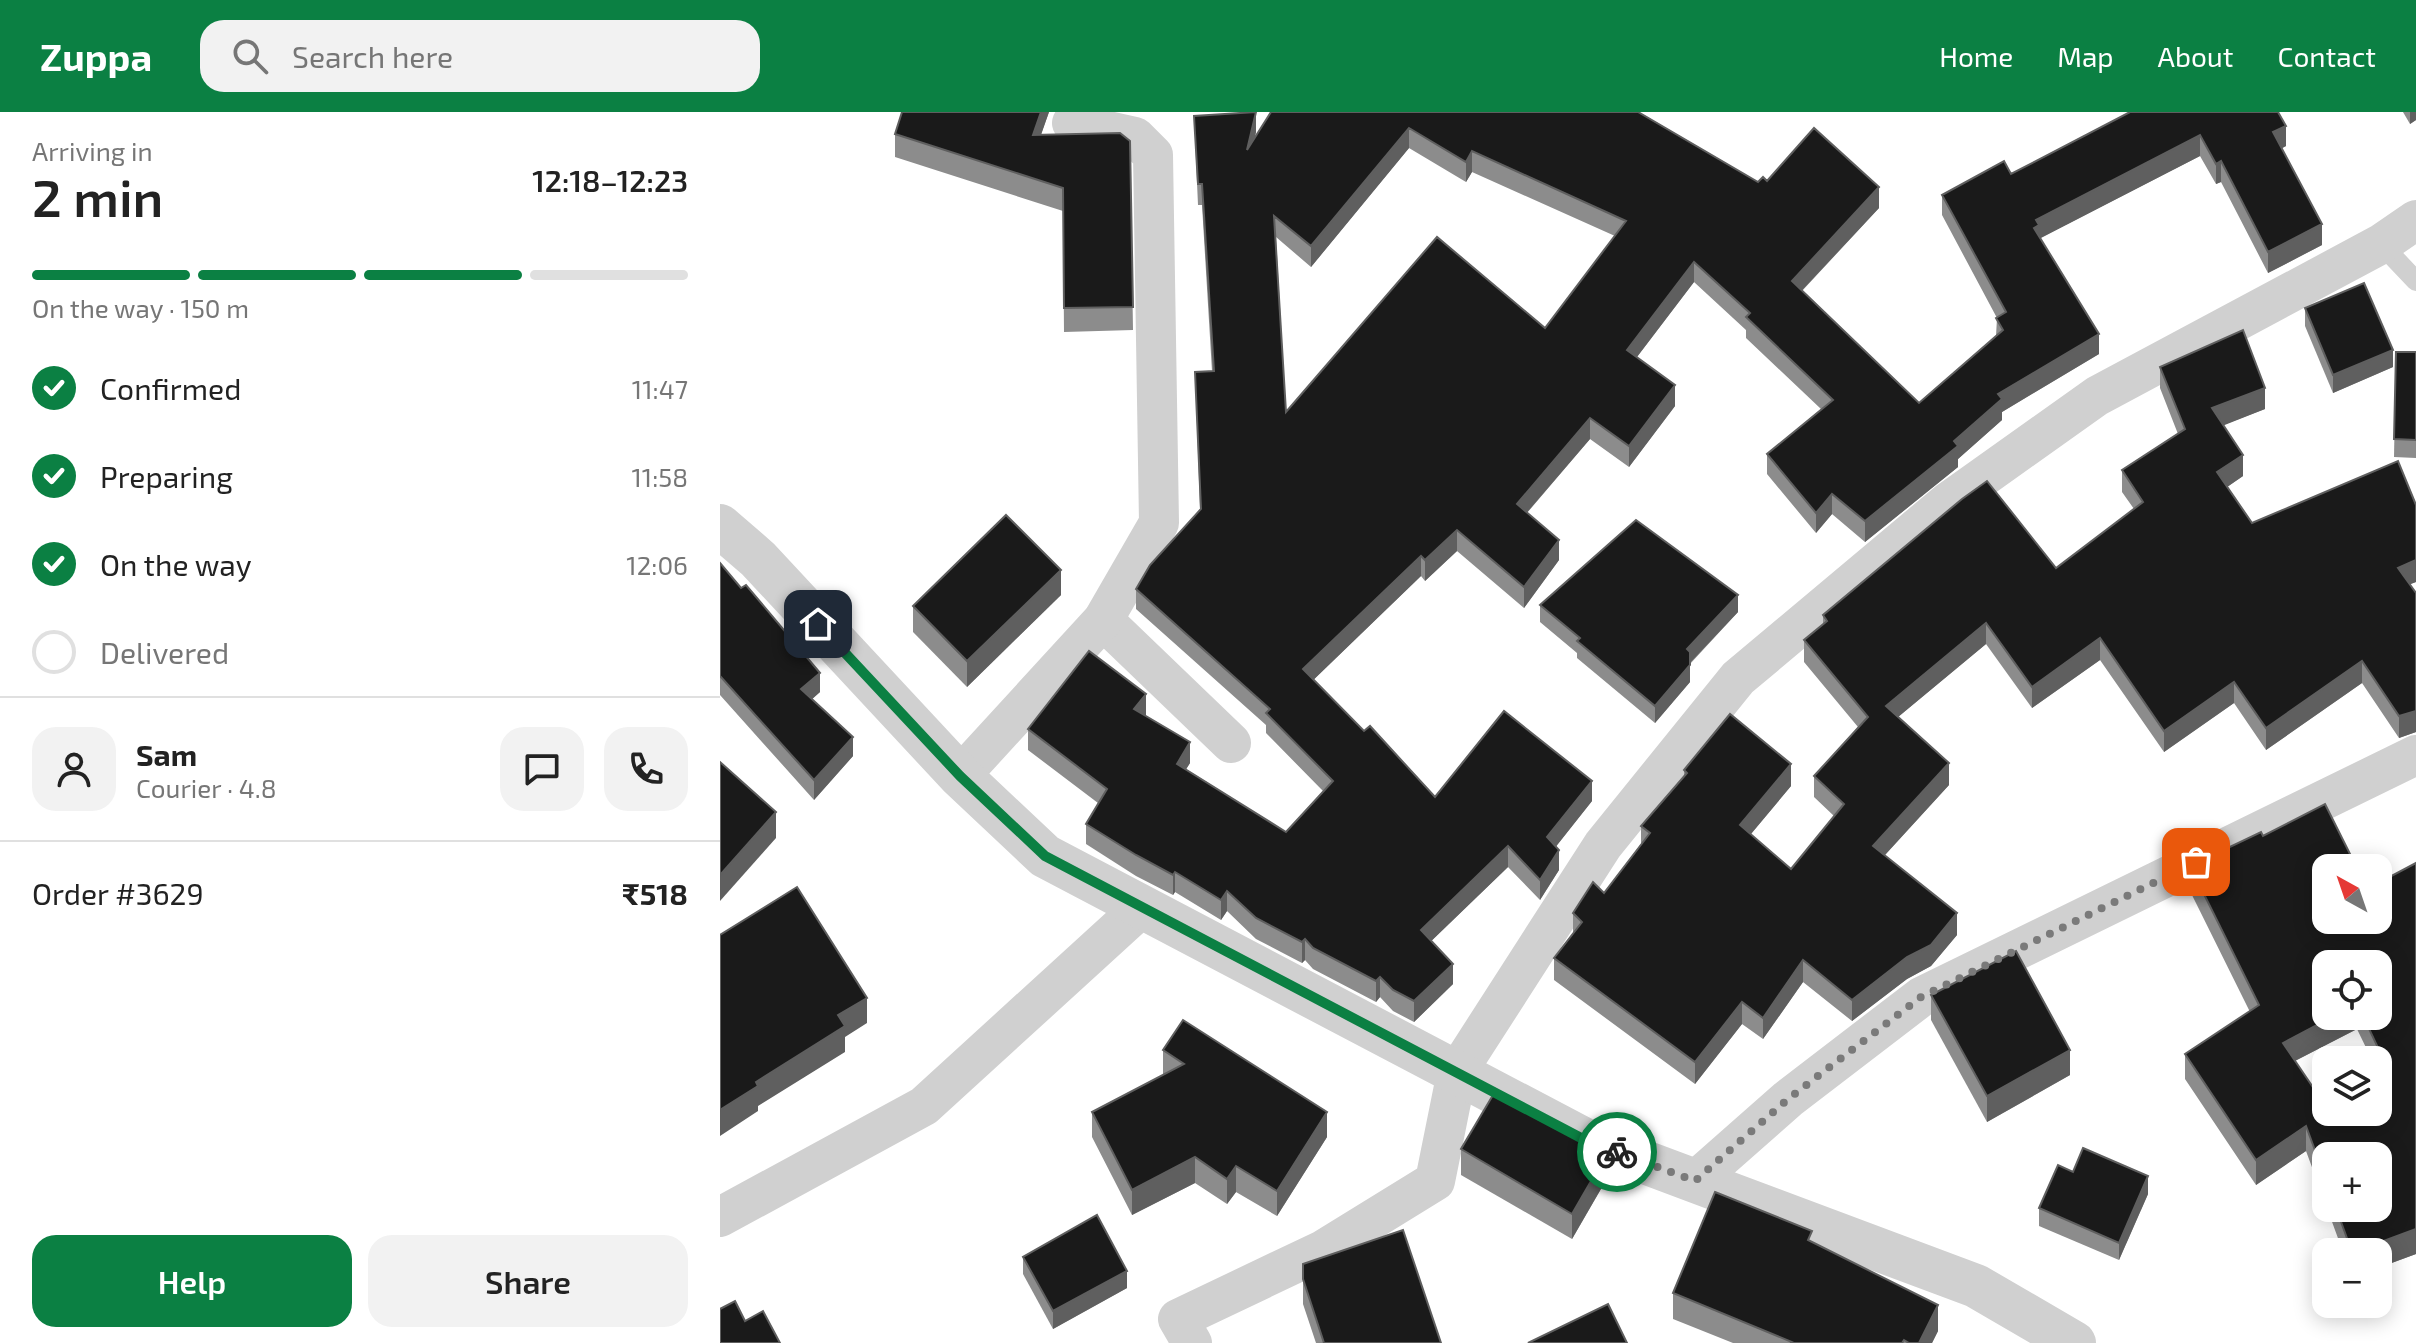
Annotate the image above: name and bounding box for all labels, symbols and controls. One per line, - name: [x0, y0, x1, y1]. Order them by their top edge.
- search box: [200, 20, 760, 92]
- text: Zuppa: [40, 33, 152, 79]
- icon: search: [228, 34, 272, 78]
- text: Search here: [292, 38, 453, 74]
- text: Home: [1939, 39, 2013, 73]
- text: Map: [2057, 39, 2114, 73]
- text: About: [2158, 39, 2233, 73]
- text: Contact: [2277, 39, 2376, 73]
- text: Arriving in: [32, 135, 153, 166]
- text: 12:18–12:23: [532, 162, 688, 198]
- text: 2 min: [32, 165, 163, 227]
- text: On the way · 150 m: [32, 292, 249, 323]
- icon: check: [32, 366, 76, 410]
- text: Confirmed: [100, 370, 241, 406]
- text: 11:47: [632, 373, 688, 404]
- icon: check: [32, 454, 76, 498]
- text: Preparing: [100, 458, 233, 494]
- text: 11:58: [631, 461, 688, 492]
- icon: check: [32, 542, 76, 586]
- text: On the way: [100, 546, 252, 582]
- text: 12:06: [626, 549, 688, 580]
- pin: [784, 590, 852, 658]
- icon: home: [796, 602, 840, 646]
- text: Delivered: [100, 634, 229, 670]
- button: person: [32, 727, 116, 811]
- button: chat: [500, 727, 584, 811]
- button: phone: [604, 727, 688, 811]
- text: Sam: [136, 736, 197, 772]
- text: Courier · 4.8: [136, 772, 277, 803]
- pin: [2162, 828, 2230, 896]
- icon: bag: [2174, 840, 2218, 884]
- north arrow: [2312, 854, 2392, 934]
- map controls: [2312, 854, 2392, 1318]
- text: Order #3629: [32, 875, 204, 911]
- text: ₹518: [622, 875, 688, 911]
- button: locate: [2312, 950, 2392, 1030]
- button: layers: [2312, 1046, 2392, 1126]
- courier: [1577, 1112, 1657, 1192]
- icon: bike: [1595, 1130, 1639, 1174]
- button: +: [2312, 1142, 2392, 1222]
- button: Help: [32, 1235, 352, 1327]
- button: Share: [368, 1235, 688, 1327]
- button: −: [2312, 1238, 2392, 1318]

